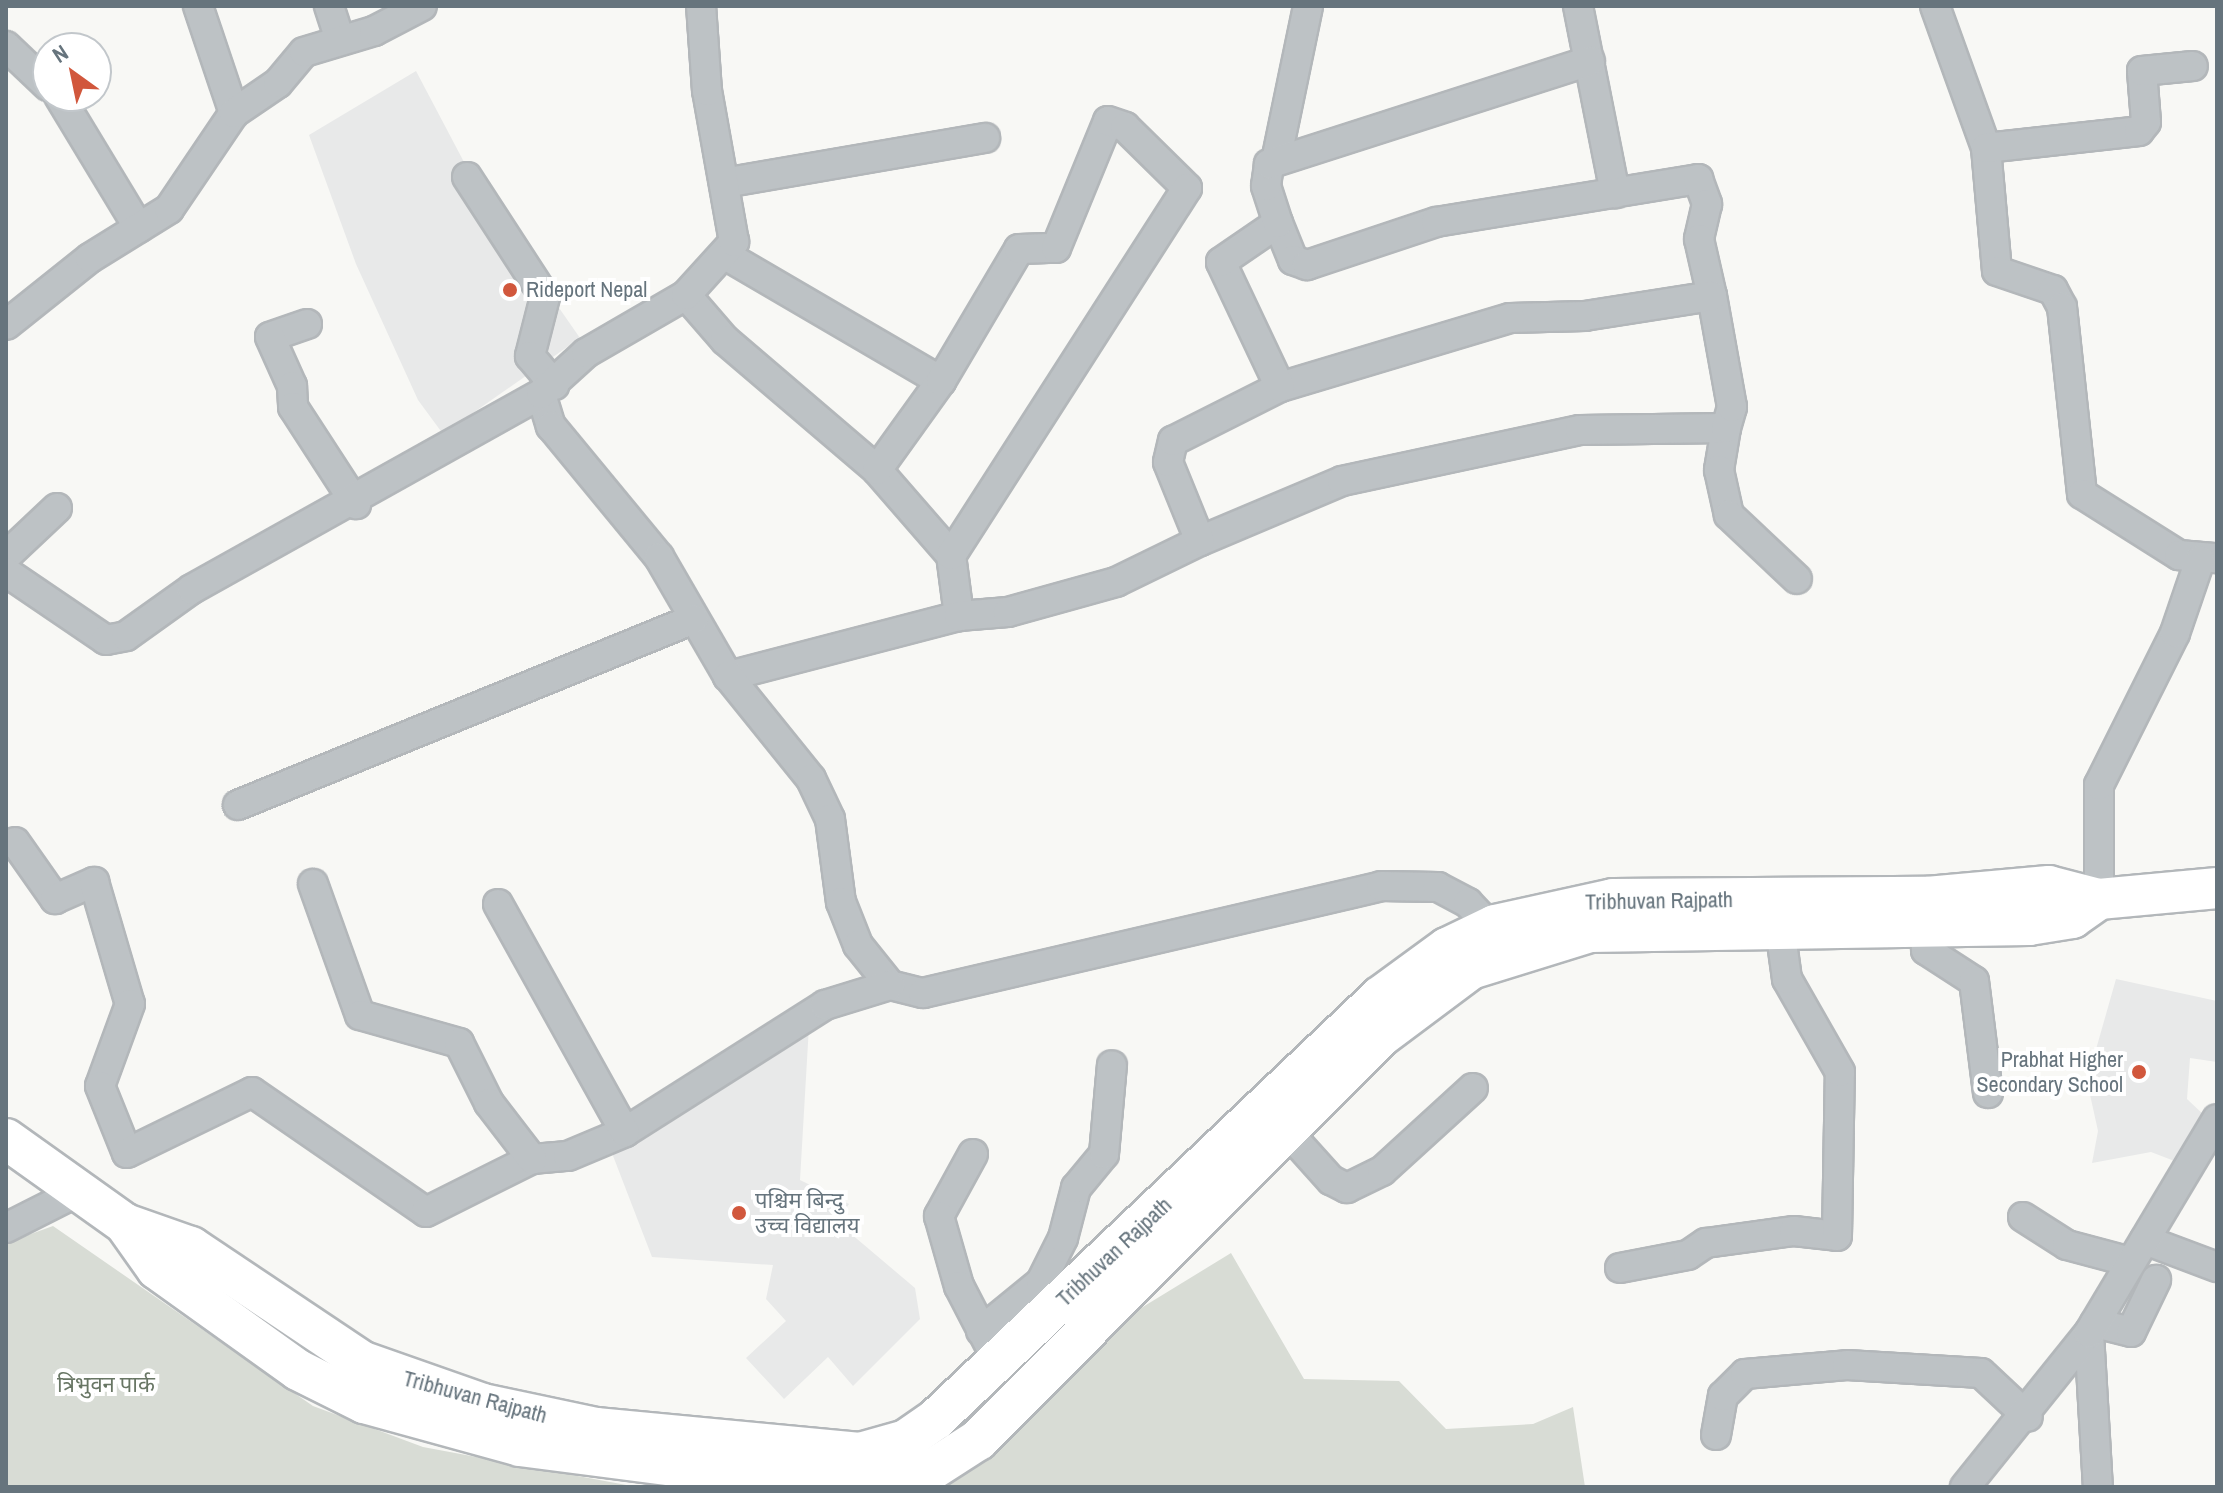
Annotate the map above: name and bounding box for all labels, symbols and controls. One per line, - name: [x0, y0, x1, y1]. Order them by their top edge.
- north arrow: [32, 32, 112, 112]
- text: N: [46, 37, 74, 70]
- place label: Rideport Nepal: [526, 277, 647, 303]
- marker: Rideport Nepal: [501, 281, 519, 299]
- street label: Tribhuvan Rajpath: [1585, 887, 1733, 915]
- place label: Prabhat Higher Secondary School: [1977, 1046, 2123, 1098]
- marker: Prabhat Higher Secondary School: [2130, 1063, 2148, 1081]
- place label: पश्चिम बिन्दु उच्च विद्यालय: [755, 1187, 859, 1238]
- street label: Tribhuvan Rajpath: [1051, 1192, 1177, 1312]
- marker: पश्चिम बिन्दु उच्च विद्यालय: [730, 1204, 748, 1222]
- street label: Tribhuvan Rajpath: [400, 1365, 550, 1429]
- park label: त्रिभुवन पार्क: [57, 1372, 155, 1398]

